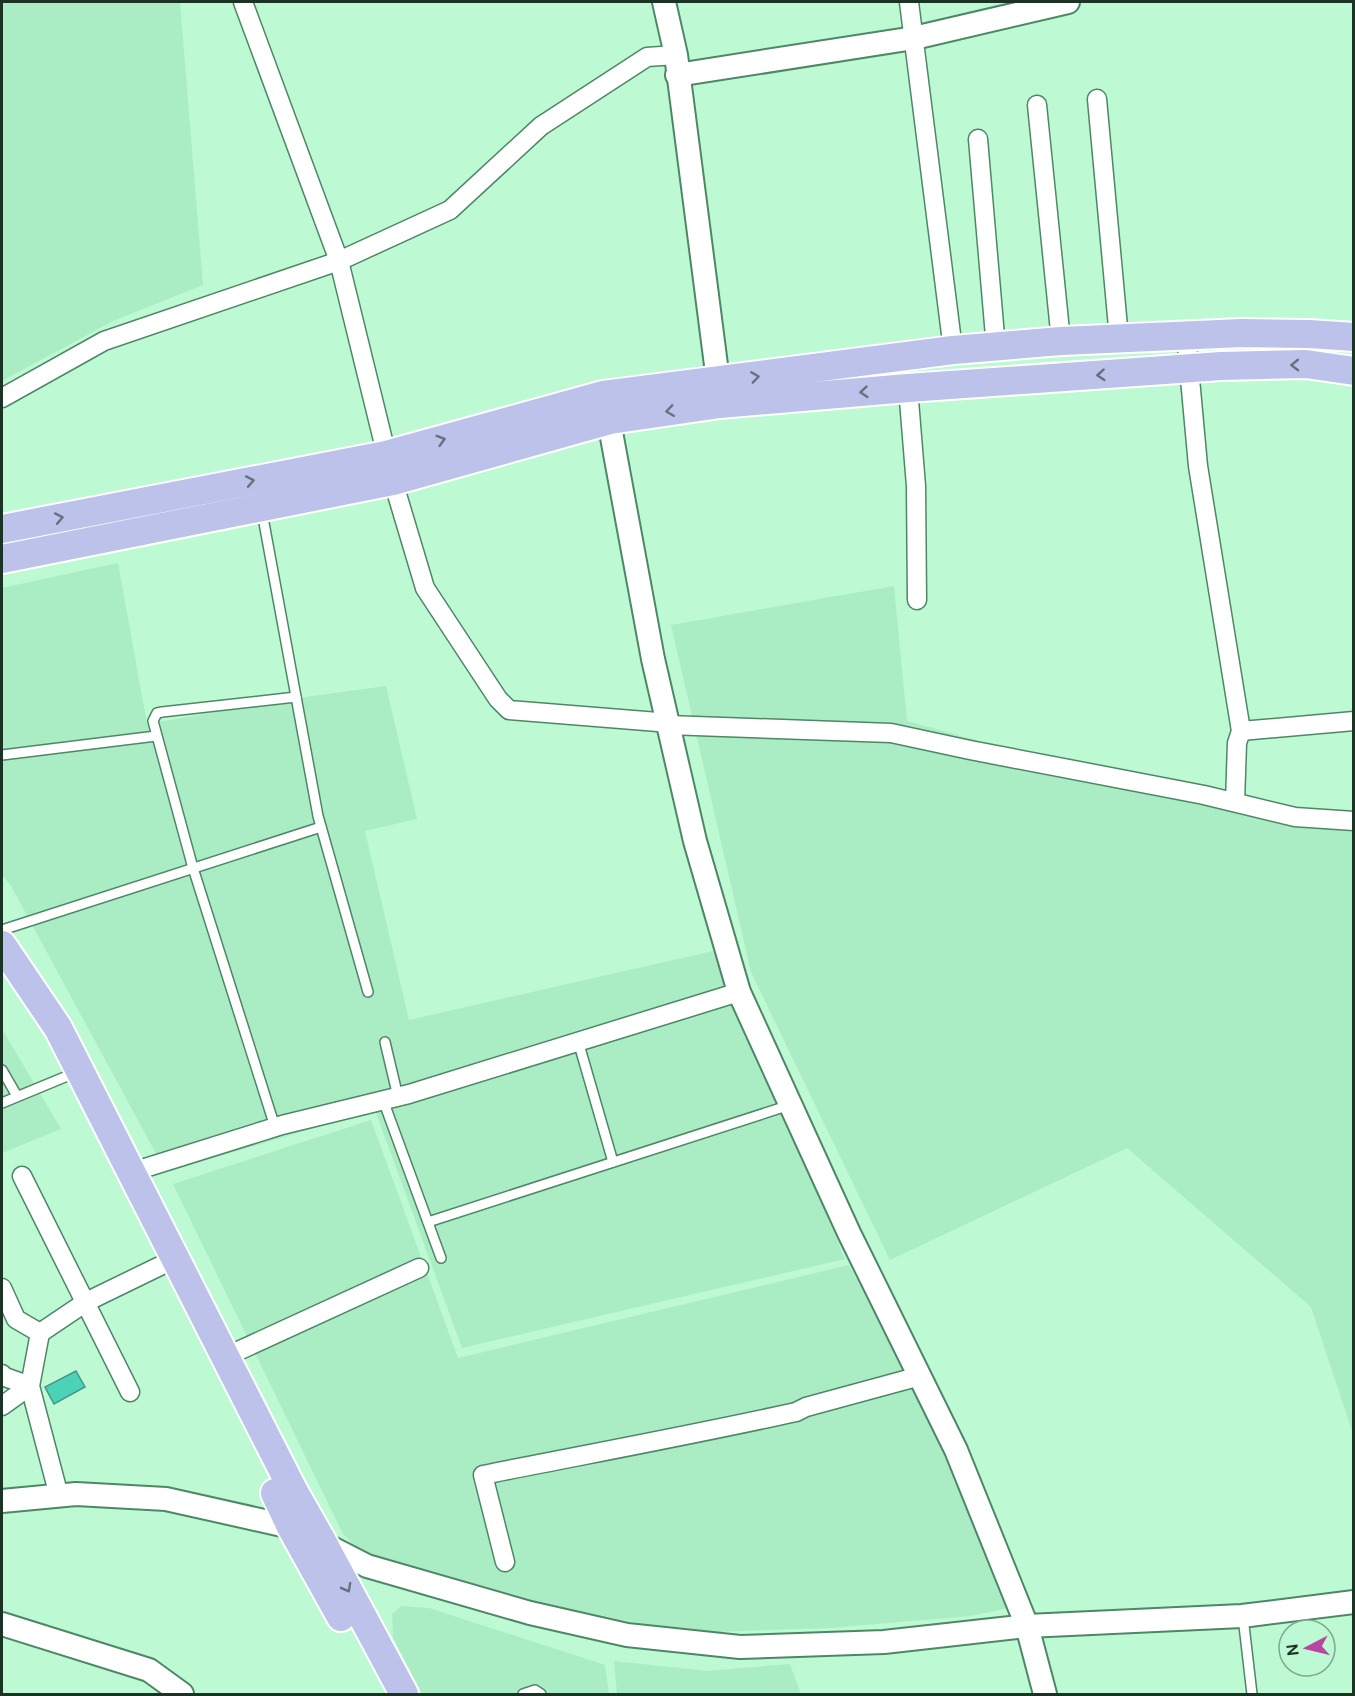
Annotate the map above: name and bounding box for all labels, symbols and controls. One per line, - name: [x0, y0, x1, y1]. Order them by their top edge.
- one-way arrow: [1291, 358, 1300, 371]
- one-way arrow: [1096, 369, 1105, 382]
- one-way arrow: [750, 371, 759, 383]
- one-way arrow: [860, 385, 869, 398]
- one-way arrow: [666, 404, 675, 416]
- one-way arrow: [436, 434, 446, 447]
- one-way arrow: [245, 475, 255, 488]
- one-way arrow: [54, 512, 64, 525]
- one-way arrow: [340, 1582, 351, 1592]
- north arrow: [1277, 1618, 1337, 1678]
- text: N: [1281, 1643, 1304, 1657]

